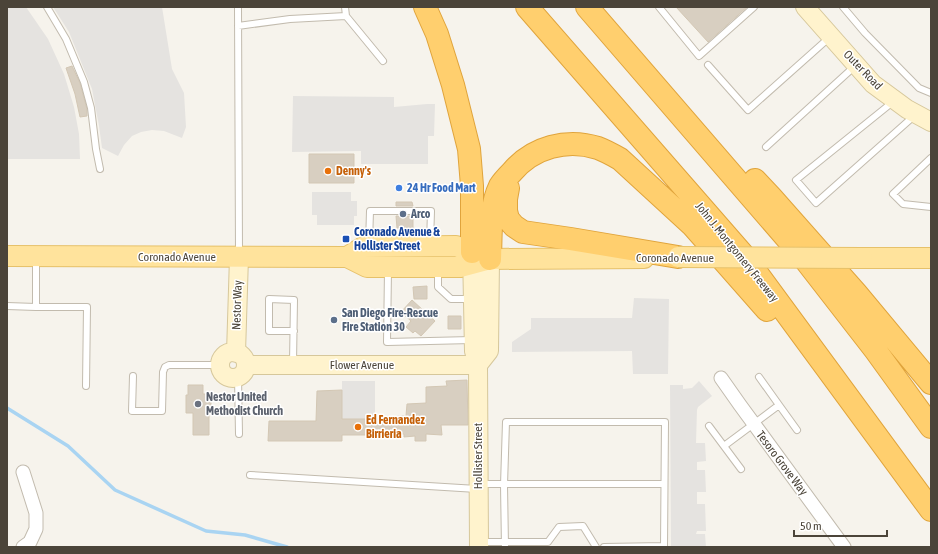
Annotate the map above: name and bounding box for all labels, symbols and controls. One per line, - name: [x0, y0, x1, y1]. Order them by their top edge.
- street label: Outer Road: [841, 47, 885, 93]
- place label: Denny's: [336, 164, 372, 178]
- marker: Denny's: [323, 166, 333, 176]
- place label: 24 Hr Food Mart: [407, 181, 476, 195]
- marker: 24 Hr Food Mart: [394, 183, 404, 193]
- street label: John J. Montgomery Freeway: [692, 199, 782, 305]
- place label: Arco: [410, 207, 431, 221]
- marker: Arco: [398, 209, 408, 219]
- place label: Coronado Avenue & Hollister Street: [354, 225, 440, 253]
- marker: Coronado Avenue & Hollister Street: [341, 234, 351, 244]
- street label: Coronado Avenue: [138, 250, 216, 264]
- street label: Coronado Avenue: [636, 251, 714, 265]
- street label: Nestor Way: [229, 280, 245, 330]
- place label: San Diego Fire-Rescue Fire Station 30: [342, 306, 439, 334]
- marker: San Diego Fire-Rescue Fire Station 30: [329, 315, 339, 325]
- street label: Flower Avenue: [330, 358, 394, 372]
- place label: Nestor United Methodist Church: [206, 390, 283, 418]
- marker: Nestor United Methodist Church: [193, 399, 203, 409]
- place label: Ed Fernandez Birrieria: [366, 413, 425, 441]
- marker: Ed Fernandez Birrieria: [353, 422, 363, 432]
- street label: Hollister Street: [471, 422, 485, 489]
- street label: Tesoro Grove Way: [753, 428, 811, 498]
- scale bar: [794, 512, 887, 538]
- text: 50 m: [800, 519, 822, 533]

